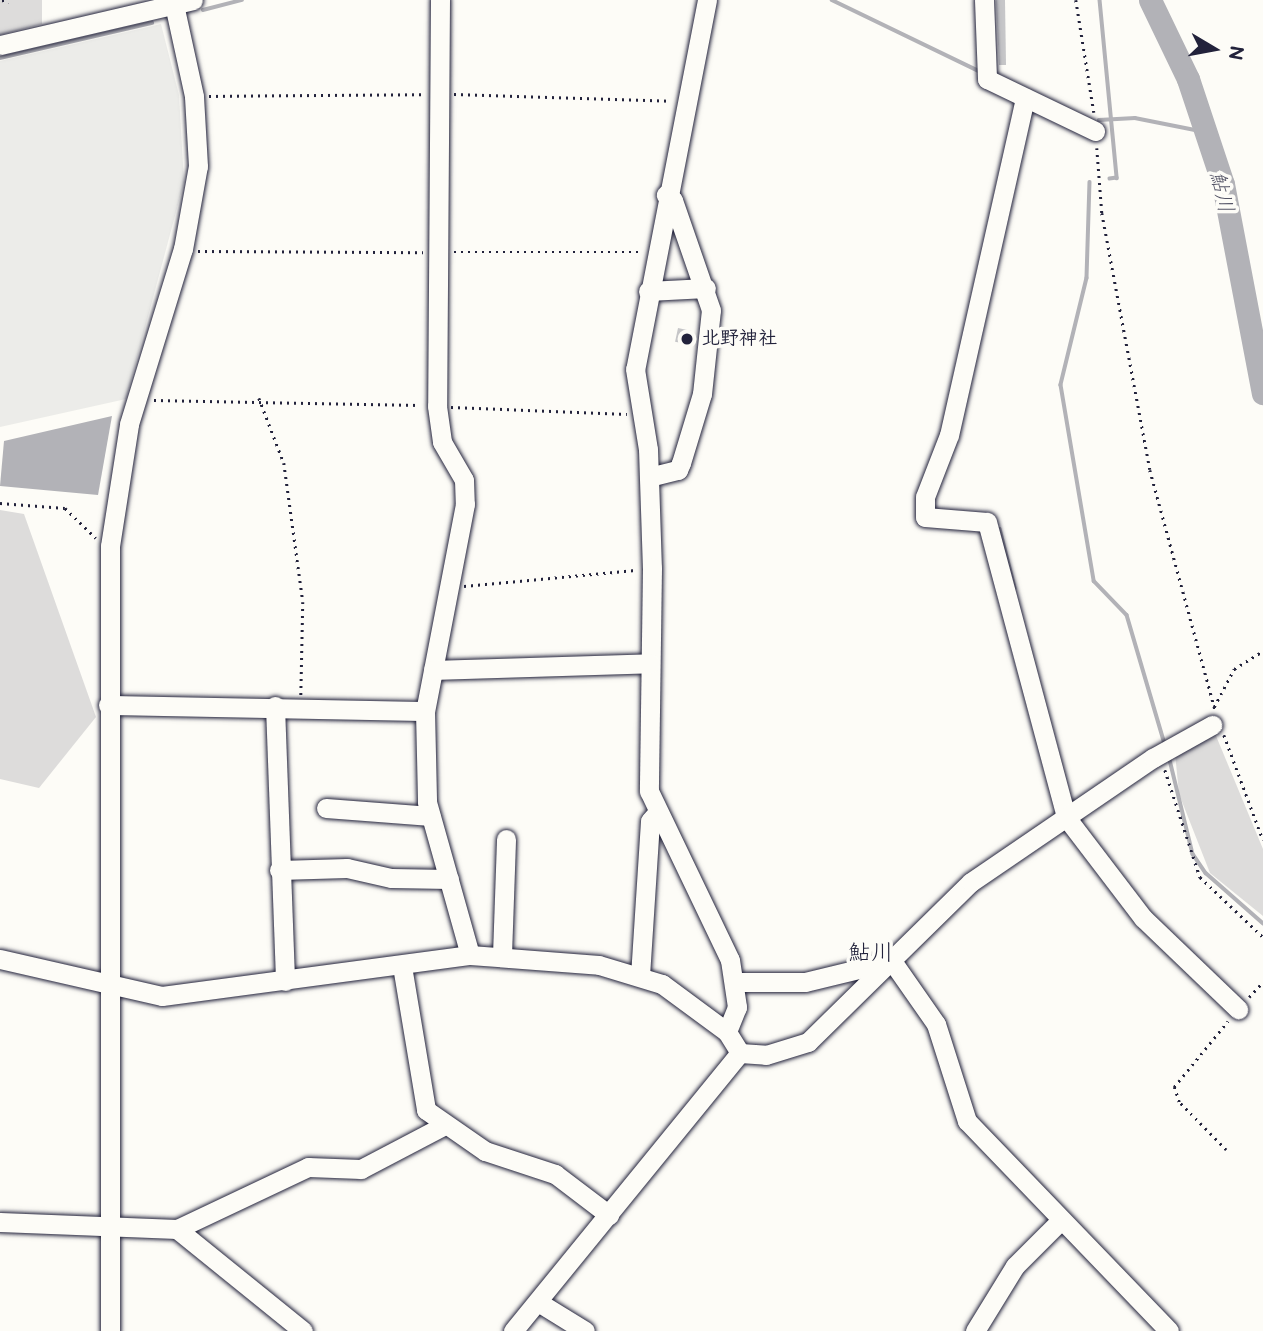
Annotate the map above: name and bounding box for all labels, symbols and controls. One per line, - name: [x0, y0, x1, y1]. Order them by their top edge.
- north arrow: [1179, 14, 1249, 84]
- text: N: [1223, 44, 1248, 62]
- water label: 鮎川: [1204, 169, 1238, 215]
- place label: 北野神社: [701, 328, 777, 350]
- marker: 北野神社: [679, 331, 695, 347]
- district label: 鮎川: [848, 939, 894, 967]

